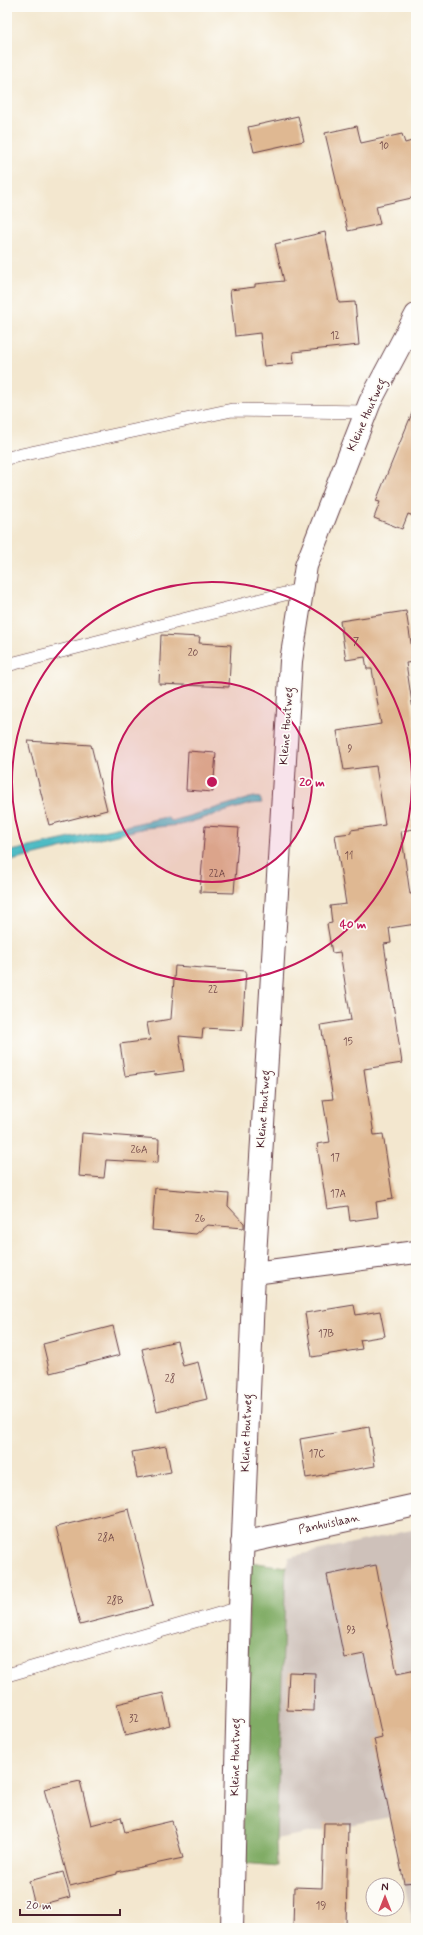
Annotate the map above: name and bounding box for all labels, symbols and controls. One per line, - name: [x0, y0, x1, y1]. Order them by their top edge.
- house number: 10: [379, 140, 389, 153]
- house number: 12: [330, 330, 340, 343]
- street label: Kleine Houtweg: [344, 376, 391, 454]
- house number: 7: [353, 636, 359, 649]
- house number: 20: [188, 647, 199, 660]
- street label: Kleine Houtweg: [276, 686, 299, 766]
- house number: 9: [348, 743, 353, 756]
- centre of rings: [205, 775, 219, 789]
- text: 20 m: [299, 775, 325, 791]
- house number: 11: [345, 850, 353, 863]
- house number: 22A: [209, 868, 225, 881]
- text: 40 m: [340, 917, 367, 933]
- house number: 22: [208, 984, 218, 997]
- house number: 15: [343, 1036, 353, 1049]
- street label: Kleine Houtweg: [253, 1069, 276, 1149]
- house number: 26A: [131, 1144, 147, 1157]
- house number: 17: [330, 1152, 340, 1165]
- house number: 17A: [330, 1188, 346, 1201]
- house number: 26: [195, 1213, 206, 1226]
- house number: 17B: [318, 1328, 334, 1341]
- house number: 28: [165, 1372, 175, 1386]
- street label: Kleine Houtweg: [238, 1393, 257, 1473]
- house number: 17C: [309, 1448, 325, 1461]
- street label: Panhuislaan: [297, 1510, 362, 1538]
- house number: 28A: [98, 1531, 114, 1545]
- house number: 28B: [107, 1594, 123, 1608]
- house number: 93: [346, 1624, 356, 1637]
- house number: 32: [129, 1713, 139, 1726]
- street label: Kleine Houtweg: [227, 1717, 246, 1796]
- north arrow: [365, 1877, 405, 1917]
- text: N: [381, 1881, 389, 1895]
- scale bar: [20, 1891, 120, 1917]
- text: 20 m: [26, 1898, 52, 1914]
- house number: 19: [316, 1900, 326, 1913]

